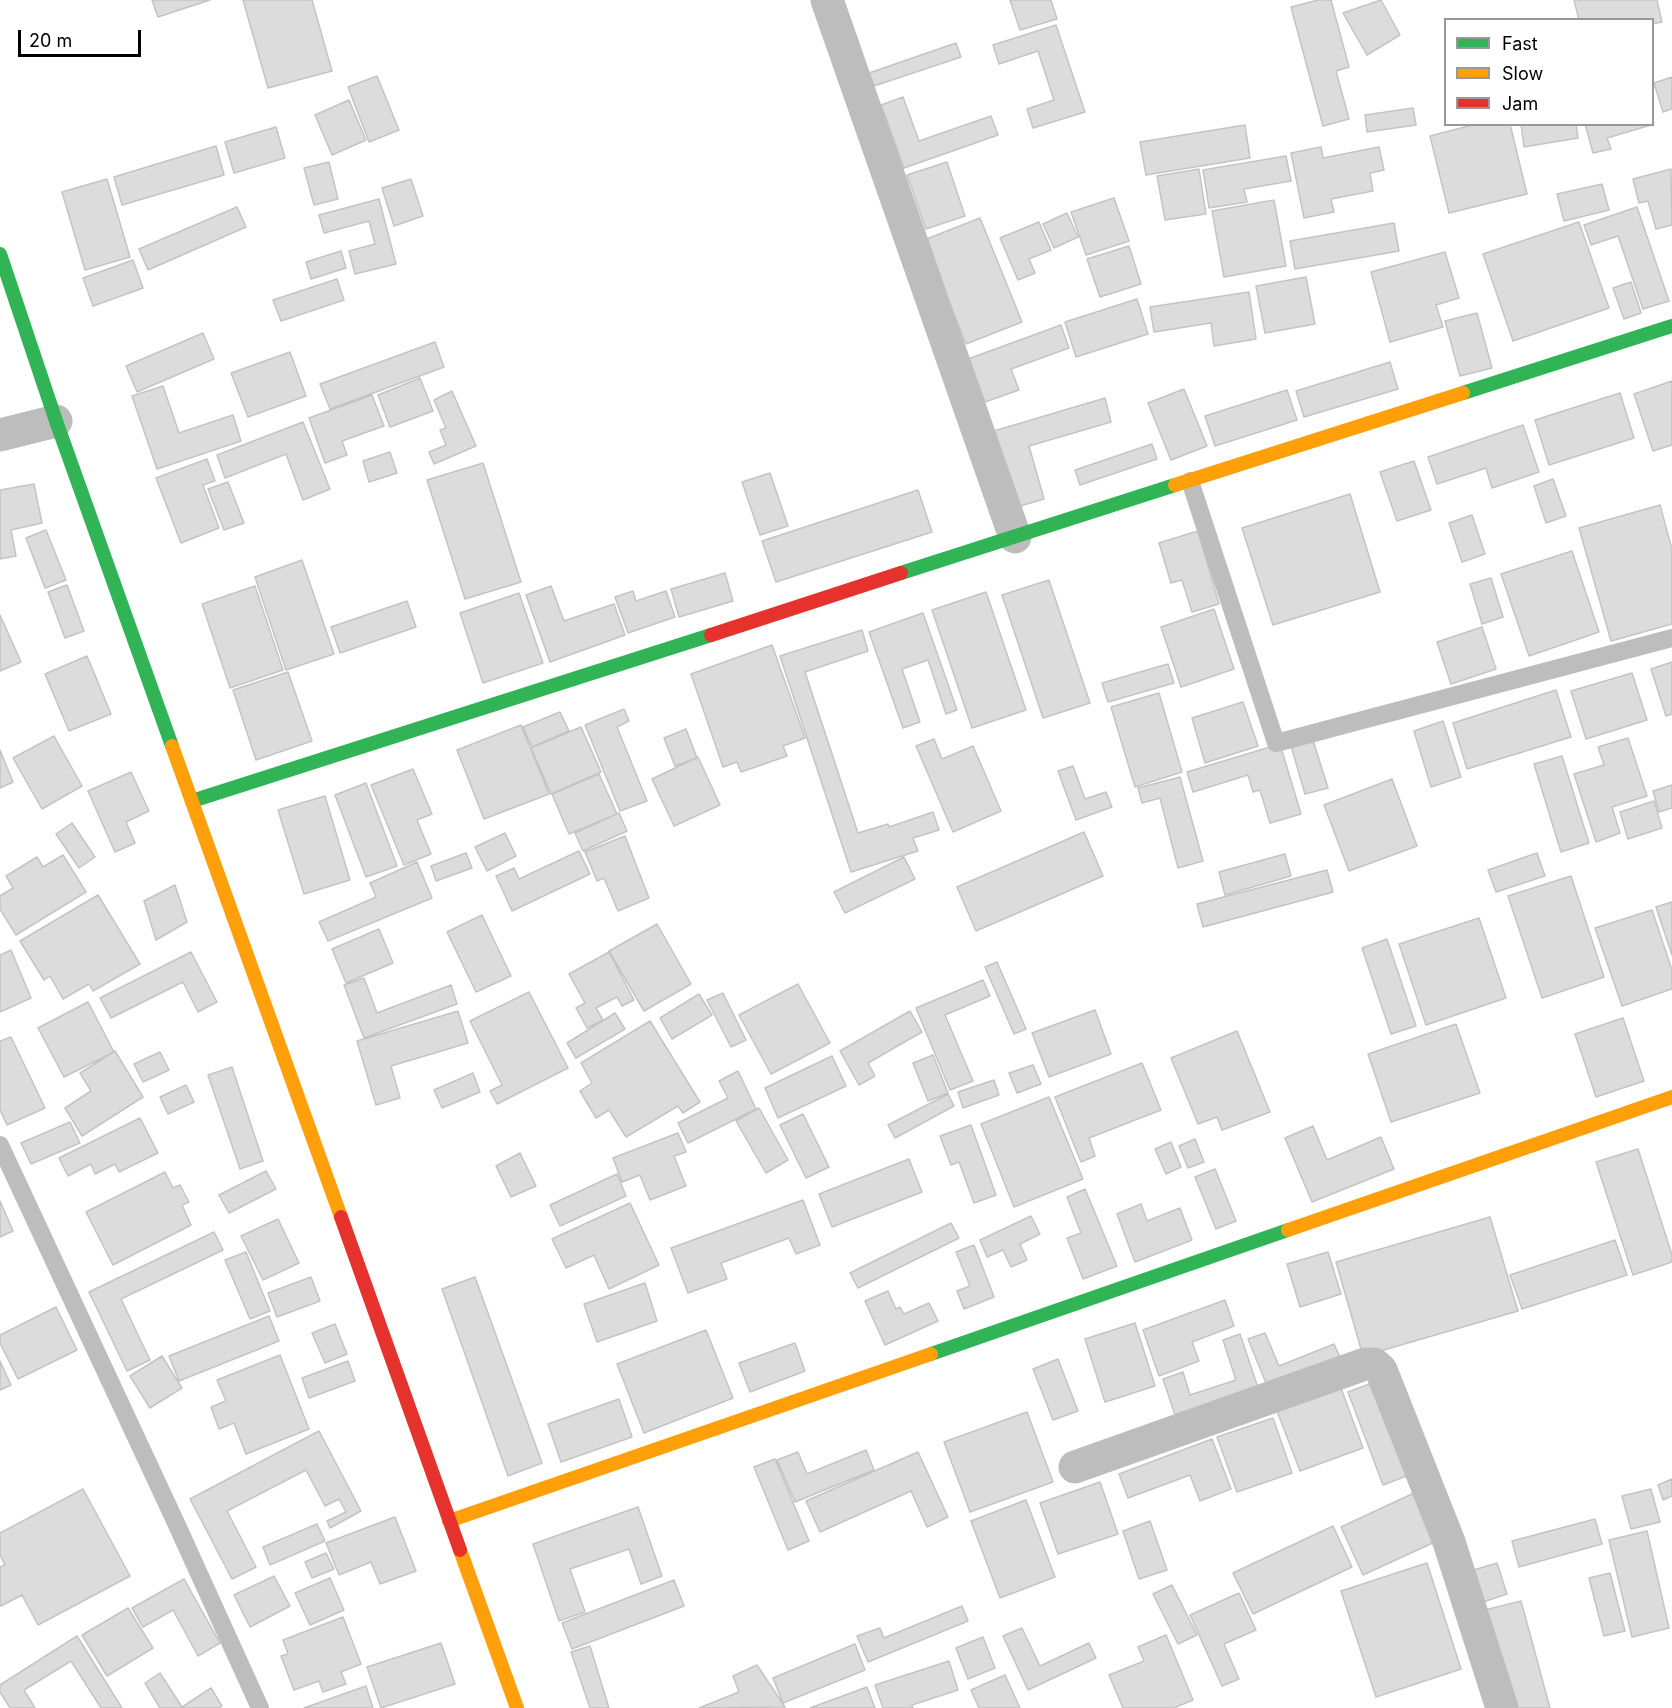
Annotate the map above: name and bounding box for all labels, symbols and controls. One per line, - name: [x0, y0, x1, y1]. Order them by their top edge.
- scale bar: [21, 18, 144, 56]
- legend: [1444, 18, 1654, 126]
- text: 20 m: [29, 30, 72, 51]
- text: Fast: [1502, 33, 1538, 54]
- text: Slow: [1502, 63, 1543, 84]
- text: Jam: [1502, 93, 1538, 114]

